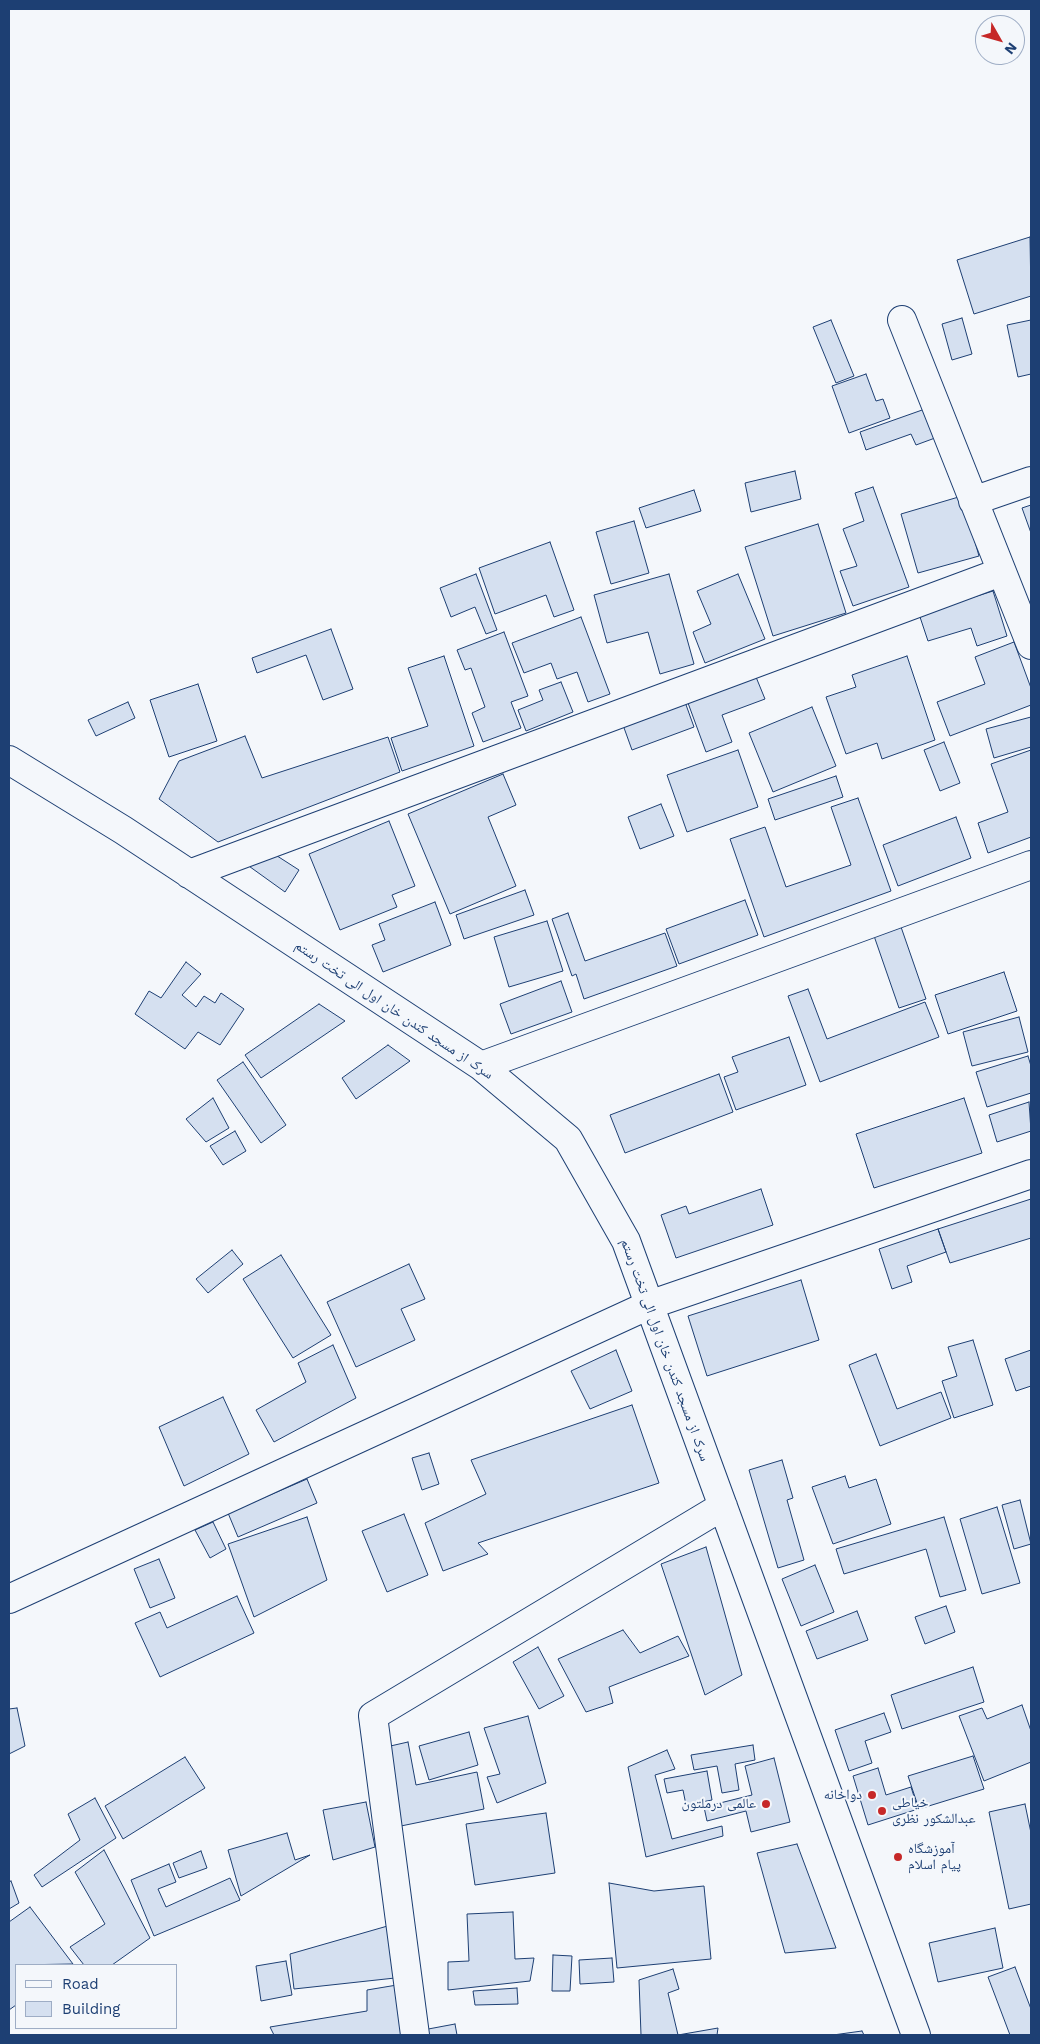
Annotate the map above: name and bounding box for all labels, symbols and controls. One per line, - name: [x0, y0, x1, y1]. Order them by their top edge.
- north arrow: [975, 15, 1025, 65]
- text: N: [1002, 40, 1021, 58]
- street label: سرک از مسجد کندن خان اول الی تخت رستم: [292, 937, 496, 1083]
- street label: سرک از مسجد کندن خان اول الی تخت رستم: [617, 1236, 713, 1464]
- place label: دواخانه: [824, 1787, 862, 1803]
- marker: دواخانه: [866, 1789, 878, 1801]
- place label: خیاطی عبدالشکور نظری: [892, 1795, 975, 1828]
- place label: عالمی درملتون: [681, 1796, 756, 1812]
- marker: عالمی درملتون: [760, 1798, 772, 1810]
- marker: خیاطی عبدالشکور نظری: [876, 1805, 888, 1817]
- place label: آموزشگاه پیام اسلام: [908, 1841, 961, 1874]
- marker: آموزشگاه پیام اسلام: [892, 1851, 904, 1863]
- legend: [15, 1964, 178, 2029]
- text: Road: [62, 1975, 99, 1993]
- text: Building: [62, 2000, 120, 2018]

